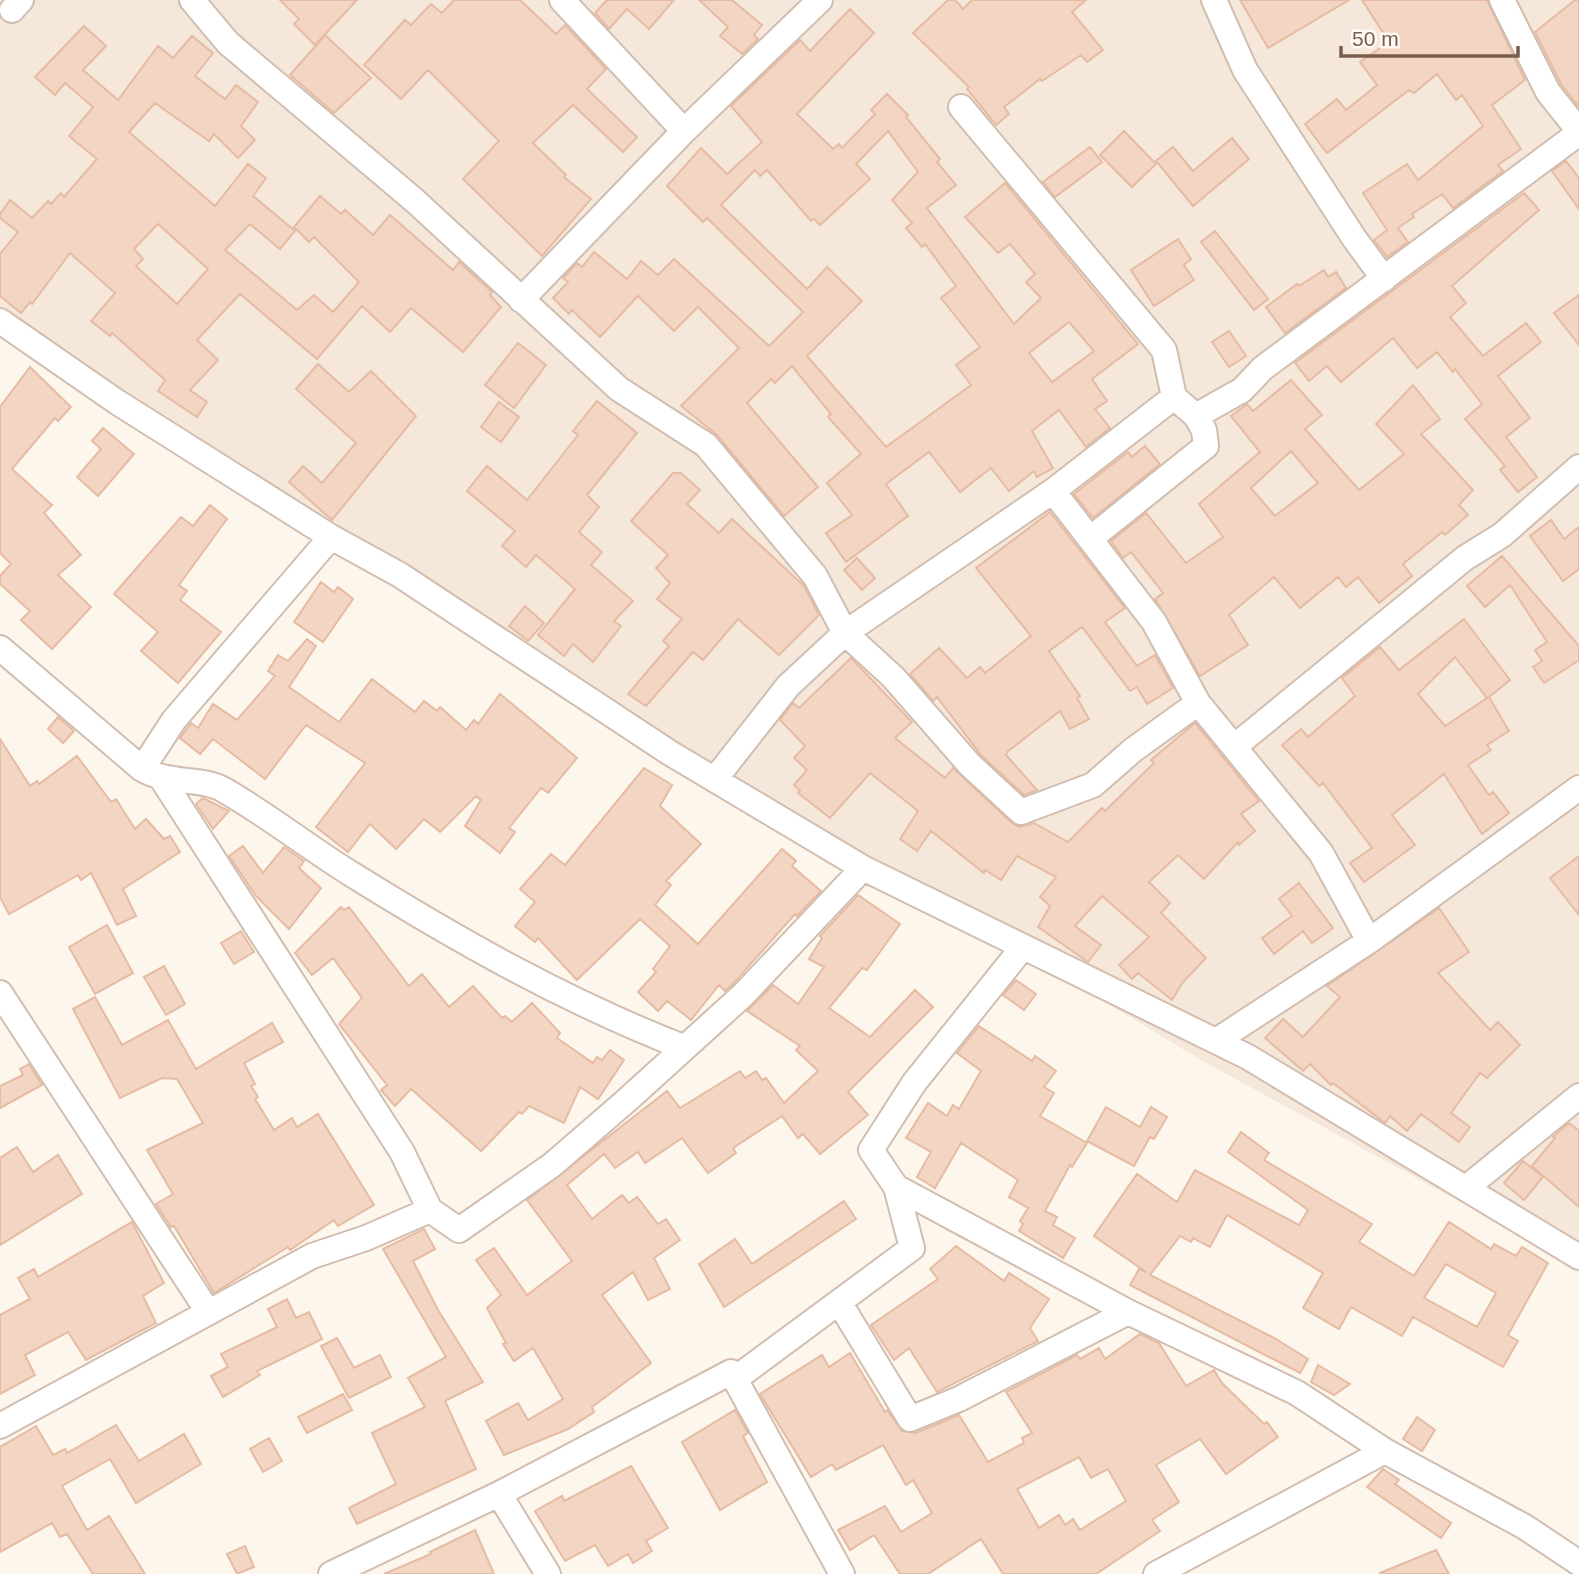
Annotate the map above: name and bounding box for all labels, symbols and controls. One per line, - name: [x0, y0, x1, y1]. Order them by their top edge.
- scale bar: [1341, 14, 1518, 58]
- text: 50 m: [1352, 27, 1399, 50]

